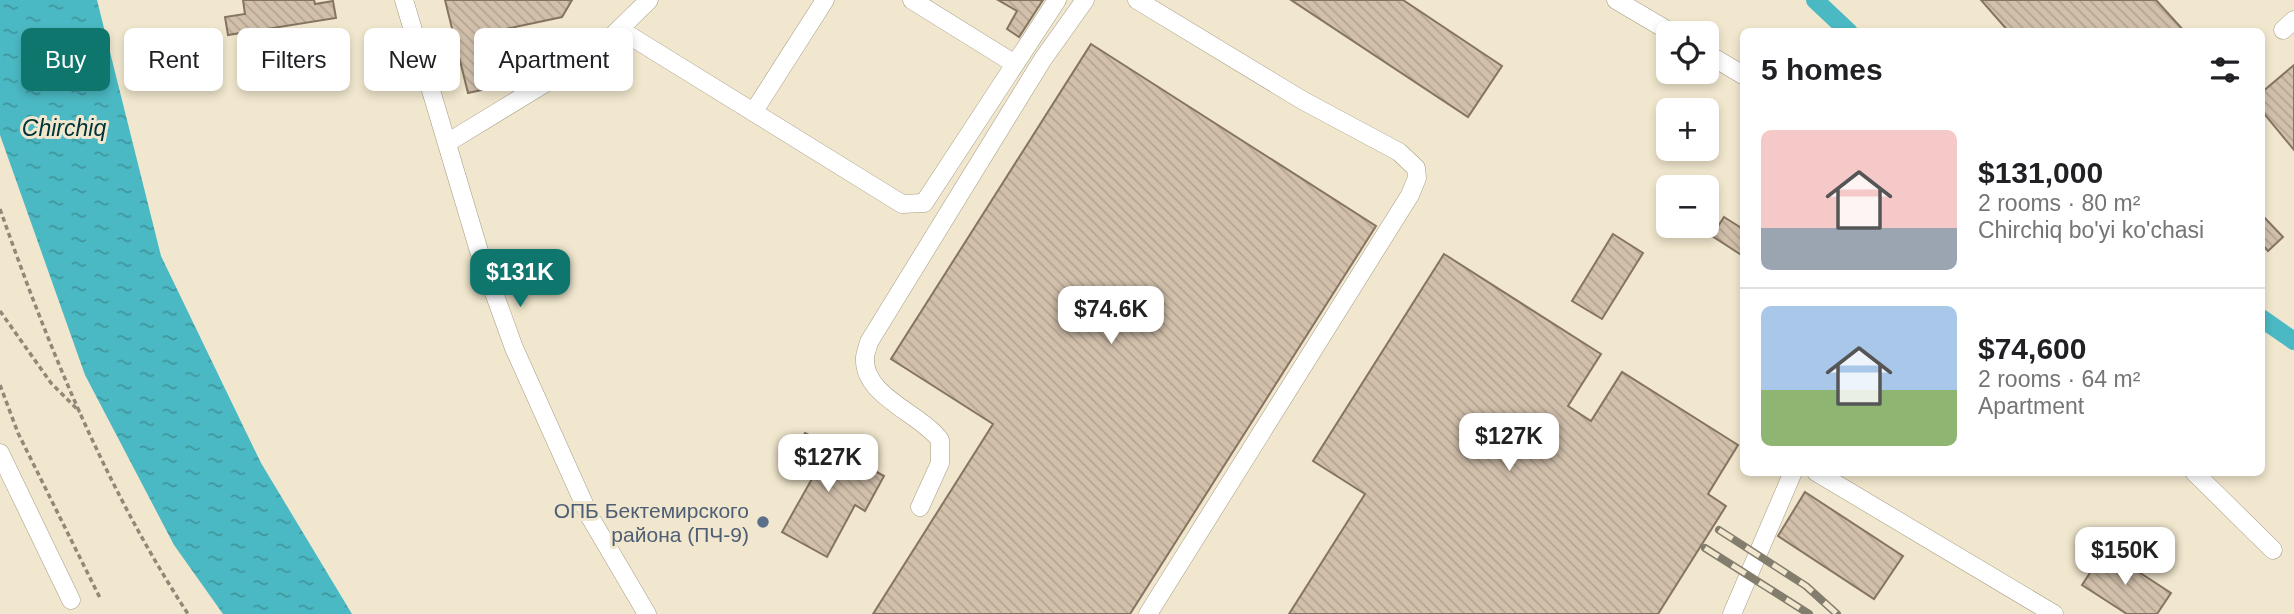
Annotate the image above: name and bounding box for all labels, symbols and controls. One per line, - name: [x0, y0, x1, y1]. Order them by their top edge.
- map controls: [1656, 21, 1719, 238]
- button: locate: [1656, 21, 1719, 84]
- chip: Buy: [21, 28, 110, 91]
- chip: Rent: [124, 28, 223, 91]
- chip: Filters: [237, 28, 350, 91]
- chip: New: [364, 28, 460, 91]
- chip: Apartment: [474, 28, 633, 91]
- icon: filters: [2206, 51, 2244, 89]
- text: 5 homes: [1761, 53, 1883, 86]
- button: +: [1656, 98, 1719, 161]
- water label: Chirchiq: [22, 115, 106, 141]
- text: $131,000: [1978, 156, 2103, 189]
- icon: home: [1817, 158, 1901, 242]
- button: −: [1656, 175, 1719, 238]
- text: 2 rooms · 80 m²: [1978, 190, 2140, 216]
- text: Chirchiq bo'yi ko'chasi: [1978, 217, 2204, 243]
- pin: $131K: [471, 250, 569, 309]
- text: $131K: [486, 259, 554, 285]
- pin: $74.6K: [1054, 286, 1168, 346]
- text: $74.6K: [1074, 296, 1148, 322]
- text: $74,600: [1978, 332, 2086, 365]
- icon: home: [1817, 334, 1901, 418]
- text: 2 rooms · 64 m²: [1978, 366, 2140, 392]
- text: Apartment: [1978, 393, 2084, 419]
- pin: $127K: [1460, 414, 1558, 473]
- text: $127K: [1475, 423, 1543, 449]
- pin: $127K: [779, 434, 877, 494]
- text: $127K: [794, 444, 862, 470]
- place label: ОПБ Бектемирского района (ПЧ-9): [554, 499, 749, 546]
- marker: ОПБ Бектемирского района (ПЧ-9): [755, 514, 771, 530]
- pin: $150K: [2076, 528, 2174, 587]
- text: $150K: [2091, 537, 2159, 563]

